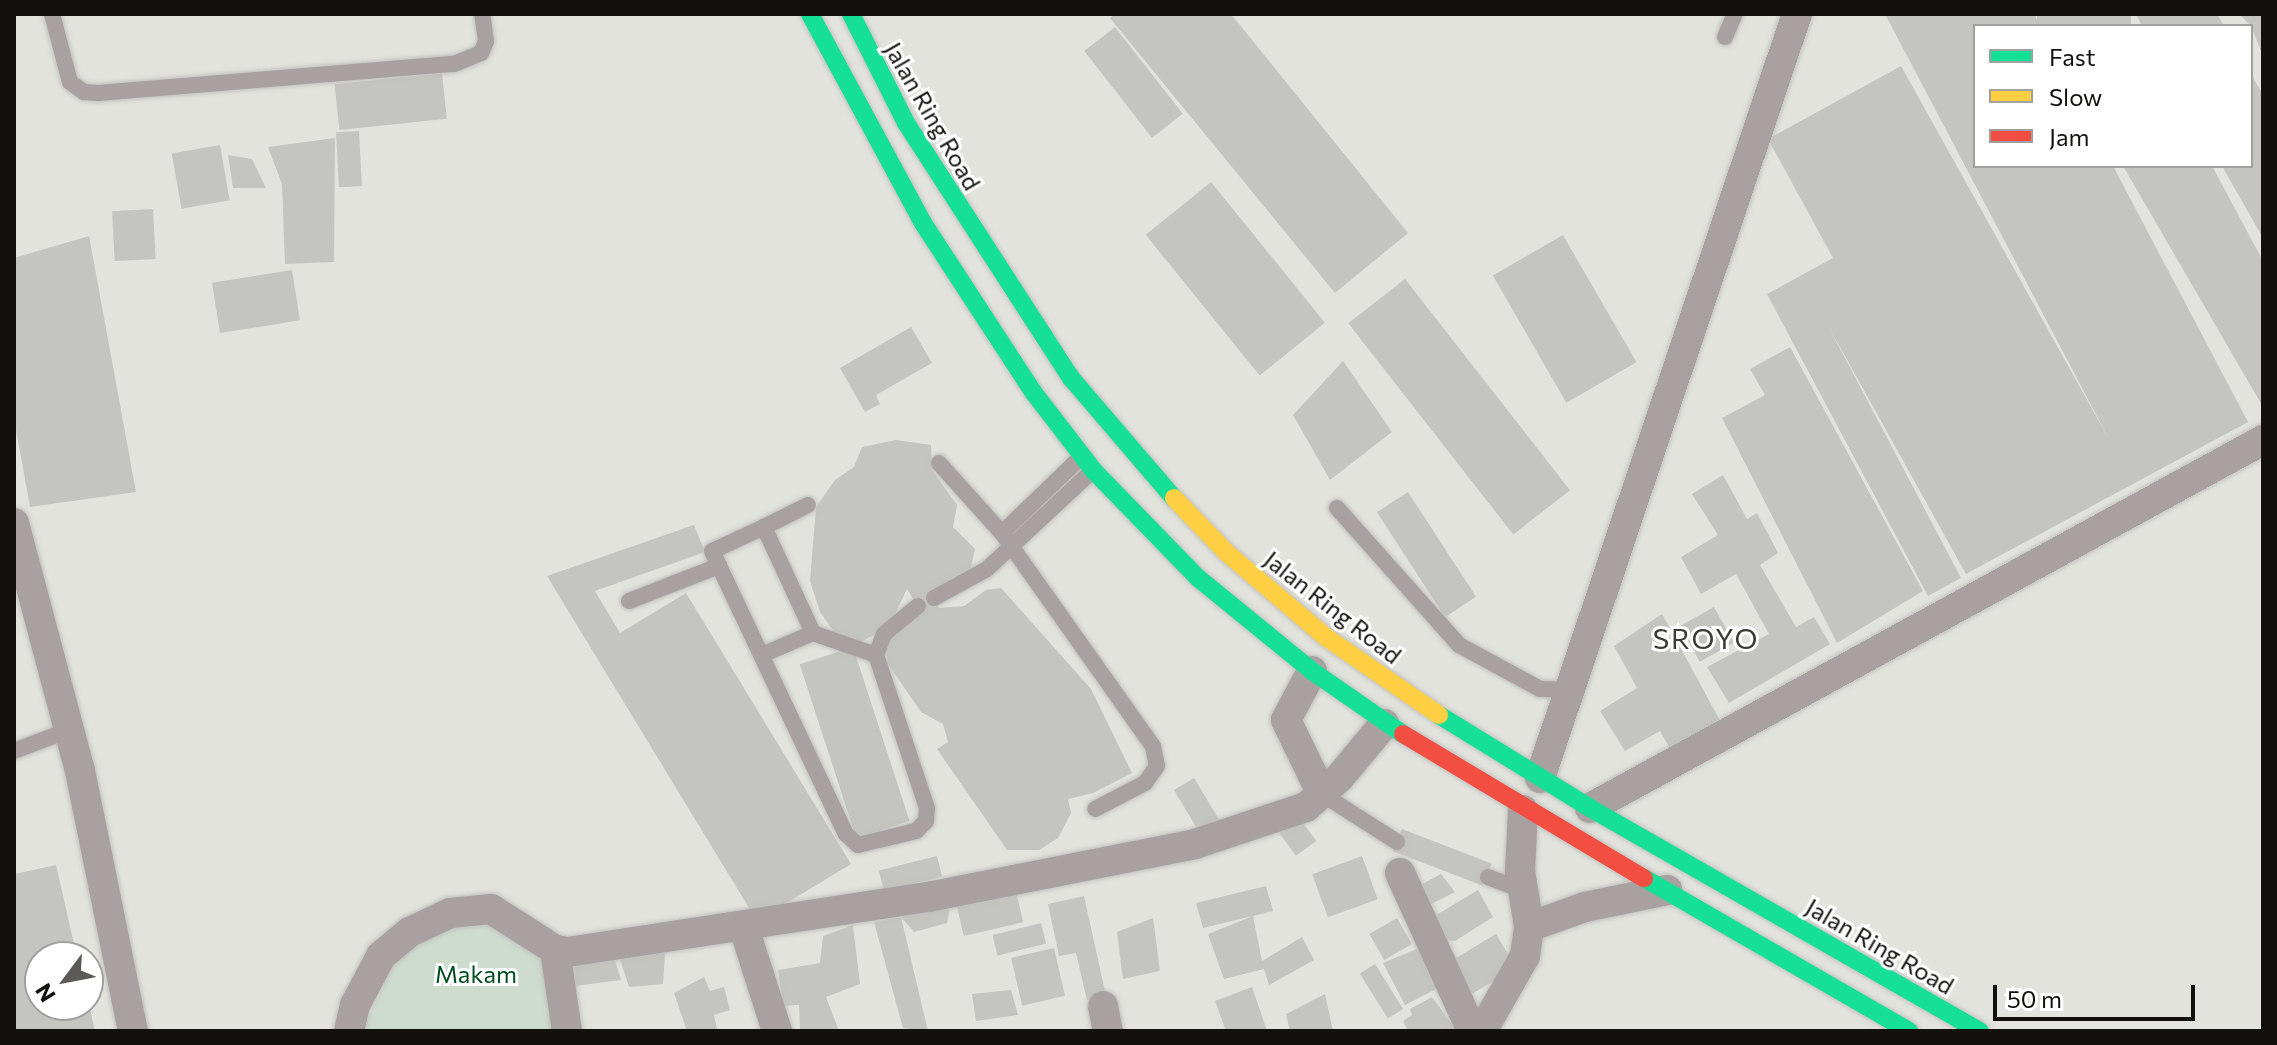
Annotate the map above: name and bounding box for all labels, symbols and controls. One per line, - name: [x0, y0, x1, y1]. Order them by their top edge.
- legend: [1973, 24, 2253, 168]
- street label: Jalan Ring Road: [879, 37, 987, 195]
- text: Fast: [2049, 42, 2096, 71]
- text: Slow: [2049, 82, 2102, 111]
- text: Jam: [2049, 122, 2089, 151]
- street label: Jalan Ring Road: [1259, 544, 1407, 670]
- district label: SROYO: [1653, 621, 1759, 655]
- street label: Jalan Ring Road: [1801, 892, 1959, 1000]
- north arrow: [24, 941, 104, 1021]
- park label: Makam: [435, 960, 517, 988]
- scale bar: [1997, 969, 2199, 1019]
- text: N: [29, 979, 61, 1007]
- text: 50 m: [2007, 984, 2062, 1013]

